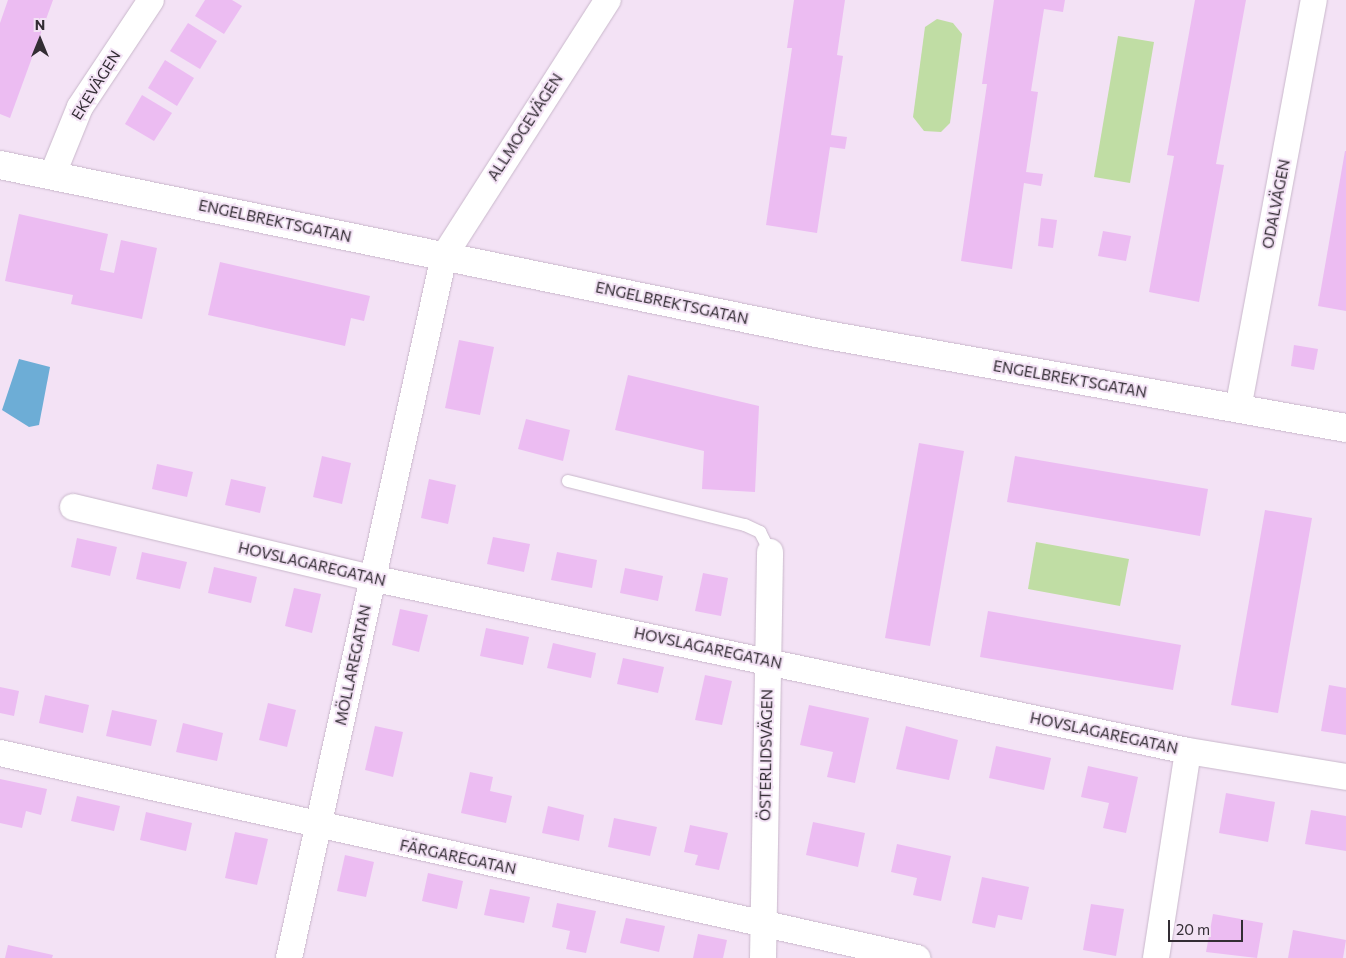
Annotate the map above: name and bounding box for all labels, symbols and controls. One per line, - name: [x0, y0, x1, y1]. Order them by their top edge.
- north arrow: [15, 15, 65, 65]
- text: N: [35, 16, 45, 33]
- street label: EKEVÄGEN: [68, 47, 124, 123]
- street label: ALLMOGEVÄGEN: [484, 70, 566, 184]
- street label: ODALVÄGEN: [1258, 158, 1294, 250]
- street label: ENGELBREKTSGATAN: [197, 196, 353, 246]
- street label: ENGELBREKTSGATAN: [594, 278, 750, 328]
- street label: ENGELBREKTSGATAN: [992, 357, 1148, 401]
- street label: HOVSLAGAREGATAN: [237, 538, 387, 590]
- street label: MÖLLAREGATAN: [331, 603, 375, 727]
- street label: HOVSLAGAREGATAN: [632, 624, 784, 672]
- street label: ÖSTERLIDSVÄGEN: [756, 689, 776, 821]
- street label: HOVSLAGAREGATAN: [1028, 709, 1180, 757]
- street label: FÄRGAREGATAN: [398, 836, 518, 878]
- scale bar: [1171, 910, 1246, 942]
- text: 20 m: [1176, 920, 1210, 938]

